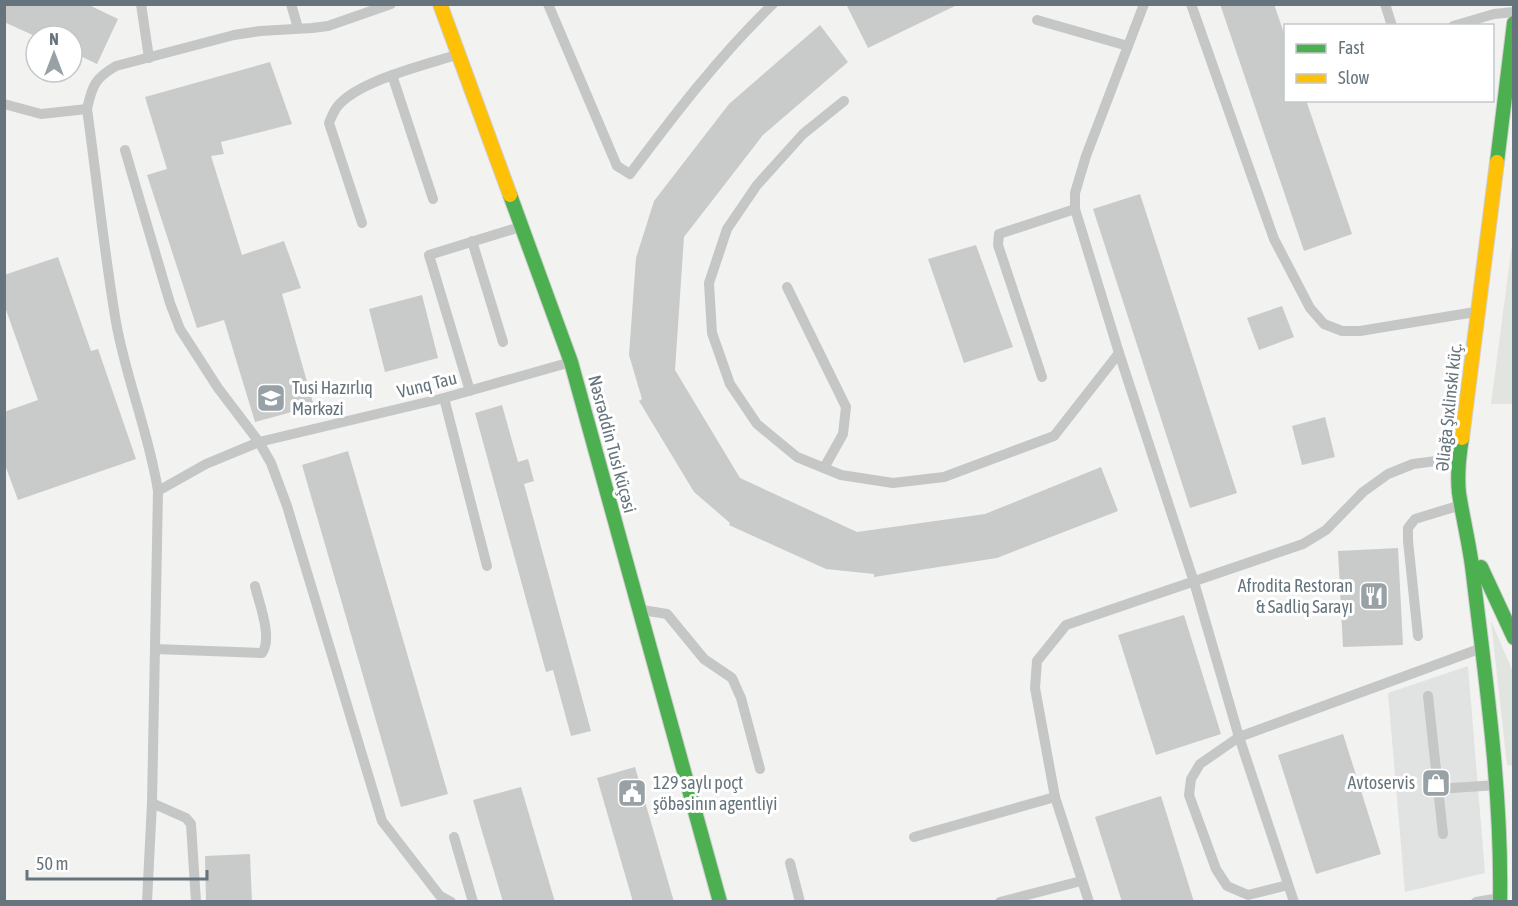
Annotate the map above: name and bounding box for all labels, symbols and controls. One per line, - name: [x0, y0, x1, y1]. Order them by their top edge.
- north arrow: [24, 24, 84, 84]
- legend: [1284, 24, 1494, 102]
- text: N: [49, 30, 59, 48]
- text: Fast: [1338, 37, 1365, 58]
- text: Slow: [1338, 67, 1369, 88]
- street label: Əliağa Şıxlinski küç.: [1431, 342, 1466, 472]
- street label: Vunq Tau: [395, 367, 459, 402]
- street label: Nəsrəddin Tusi küçəsi: [584, 373, 641, 515]
- place label: Tusi Hazırlıq Mərkəzi: [292, 377, 373, 419]
- school or university icon: Tusi Hazırlıq Mərkəzi: [255, 382, 287, 414]
- place label: Afrodita Restoran & Sadliq Sarayı: [1238, 575, 1353, 617]
- restaurant icon: Afrodita Restoran & Sadliq Sarayı: [1358, 580, 1390, 612]
- shop icon: Avtoservis: [1420, 767, 1452, 799]
- place label: 129 saylı poçt şöbəsinın agentliyi: [653, 772, 777, 814]
- place label: Avtoservis: [1348, 772, 1415, 793]
- public building icon: 129 saylı poçt şöbəsinın agentliyi: [616, 777, 648, 809]
- scale bar: [27, 843, 207, 881]
- text: 50 m: [36, 853, 68, 874]

